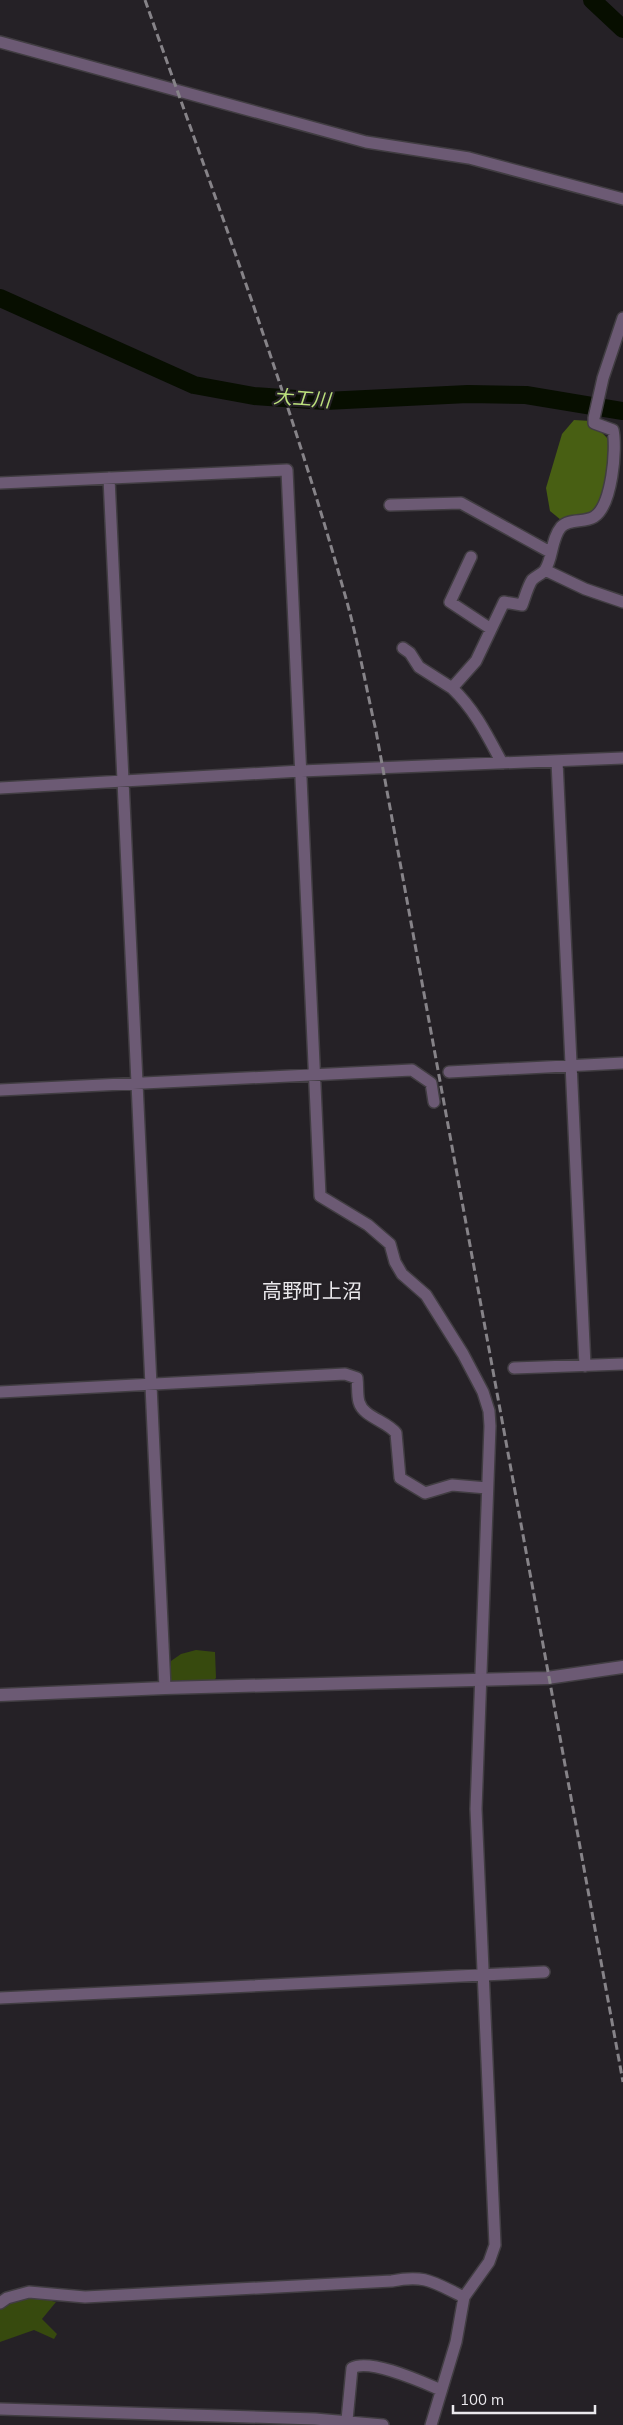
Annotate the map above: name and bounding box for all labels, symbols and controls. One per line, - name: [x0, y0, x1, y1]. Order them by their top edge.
- water label: 大工川: [273, 384, 333, 412]
- district label: 高野町上沼: [262, 1278, 362, 1303]
- scale bar: [453, 2382, 596, 2414]
- text: 100 m: [460, 2390, 504, 2409]

